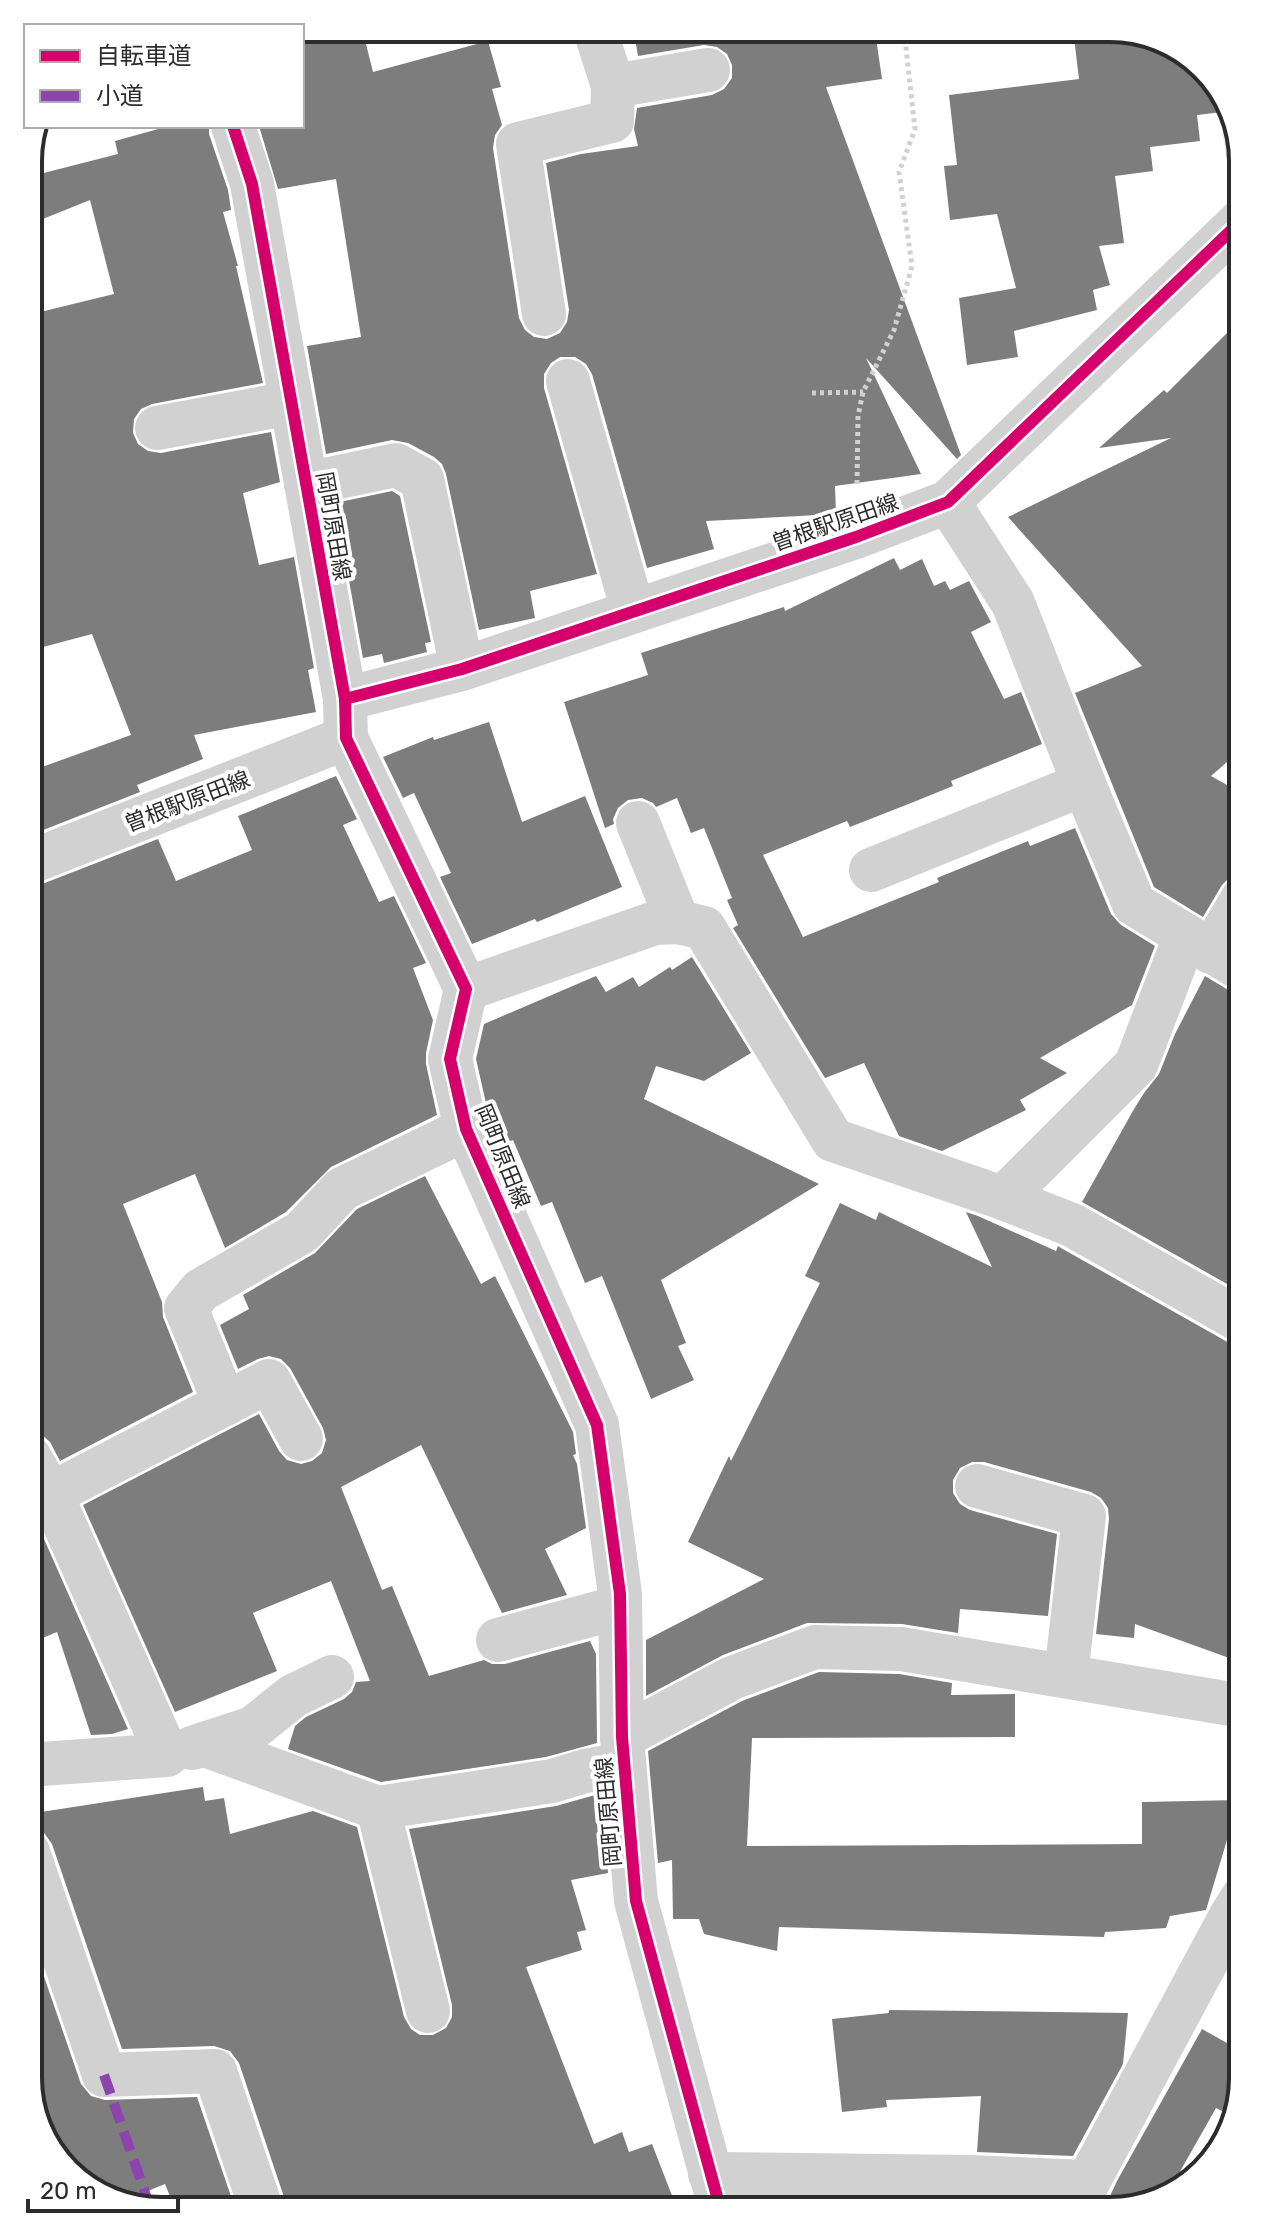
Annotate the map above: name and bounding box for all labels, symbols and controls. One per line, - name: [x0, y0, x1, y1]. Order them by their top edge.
- legend: [24, 24, 304, 128]
- text: 自転車道: [96, 42, 192, 70]
- text: 小道: [96, 82, 144, 110]
- street label: 岡町原田線: [311, 470, 356, 583]
- street label: 曽根駅原田線: [768, 488, 902, 557]
- street label: 曽根駅原田線: [121, 765, 254, 838]
- street label: 岡町原田線: [469, 1100, 536, 1212]
- street label: 岡町原田線: [590, 1756, 627, 1868]
- scale bar: [28, 2163, 178, 2213]
- text: 20 m: [40, 2177, 97, 2205]

